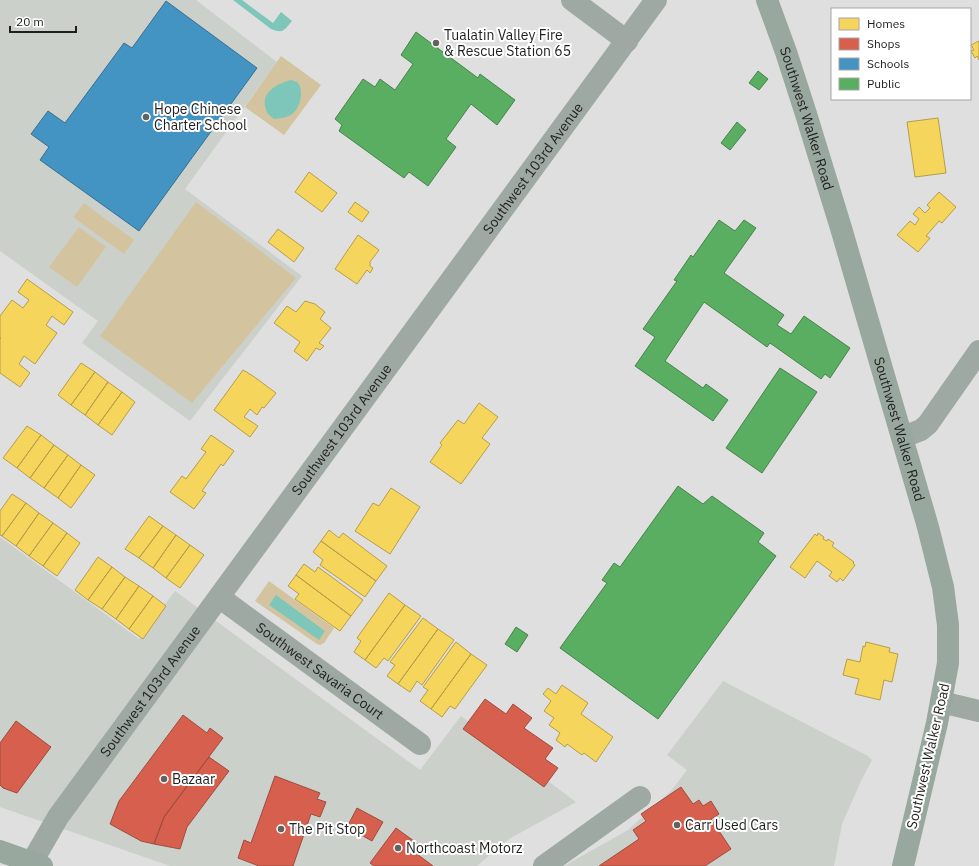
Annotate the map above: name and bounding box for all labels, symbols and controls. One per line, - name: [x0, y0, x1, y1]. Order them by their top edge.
- scale bar: [10, 8, 76, 34]
- legend: [831, 8, 971, 100]
- text: 20 m: [16, 14, 44, 29]
- text: Homes: [867, 16, 905, 31]
- place label: Tualatin Valley Fire & Rescue Station 65: [444, 26, 571, 60]
- text: Shops: [867, 36, 900, 51]
- marker: Tualatin Valley Fire & Rescue Station 65: [431, 38, 441, 48]
- street label: Southwest Walker Road: [776, 44, 838, 192]
- text: Schools: [867, 56, 910, 71]
- text: Public: [867, 76, 900, 91]
- street label: Southwest 103rd Avenue: [479, 99, 587, 237]
- place label: Hope Chinese Charter School: [154, 100, 247, 134]
- marker: Hope Chinese Charter School: [141, 112, 151, 122]
- street label: Southwest Walker Road: [870, 355, 929, 503]
- street label: Southwest 103rd Avenue: [287, 360, 396, 499]
- street label: Southwest Savaria Court: [252, 618, 387, 724]
- street label: Southwest 103rd Avenue: [96, 622, 204, 760]
- street label: Southwest Walker Road: [902, 681, 954, 831]
- place label: Bazaar: [172, 770, 215, 788]
- marker: Bazaar: [159, 774, 169, 784]
- place label: Carr Used Cars: [685, 816, 778, 834]
- place label: The Pit Stop: [289, 820, 365, 838]
- marker: Carr Used Cars: [672, 820, 682, 830]
- marker: The Pit Stop: [276, 824, 286, 834]
- place label: Northcoast Motorz: [406, 839, 523, 857]
- marker: Northcoast Motorz: [393, 843, 403, 853]

